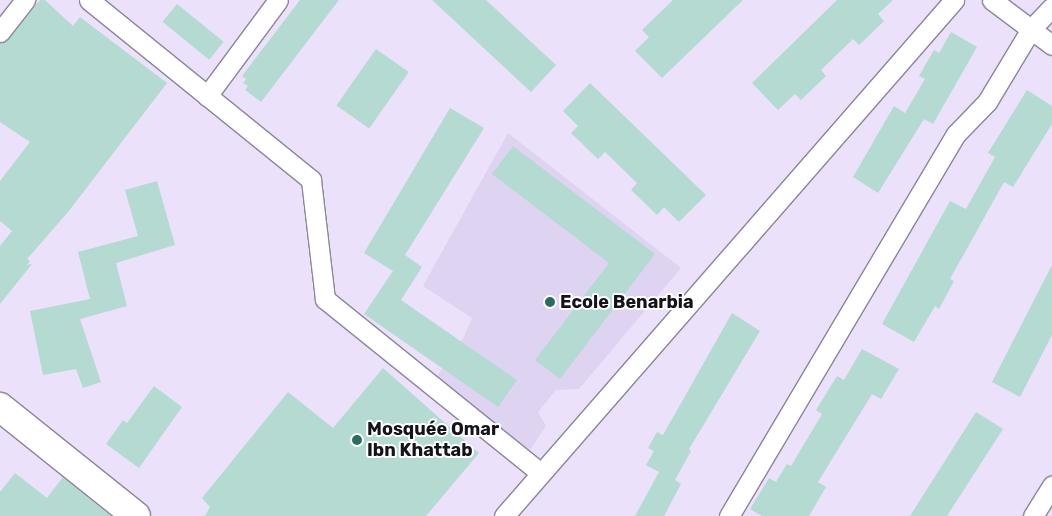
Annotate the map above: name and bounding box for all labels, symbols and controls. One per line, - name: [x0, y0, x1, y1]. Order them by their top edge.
- place label: Ecole Benarbia: [560, 291, 694, 313]
- marker: Ecole Benarbia: [544, 296, 556, 308]
- place label: Mosquée Omar Ibn Khattab: [367, 419, 499, 462]
- marker: Mosquée Omar Ibn Khattab: [351, 434, 363, 446]

